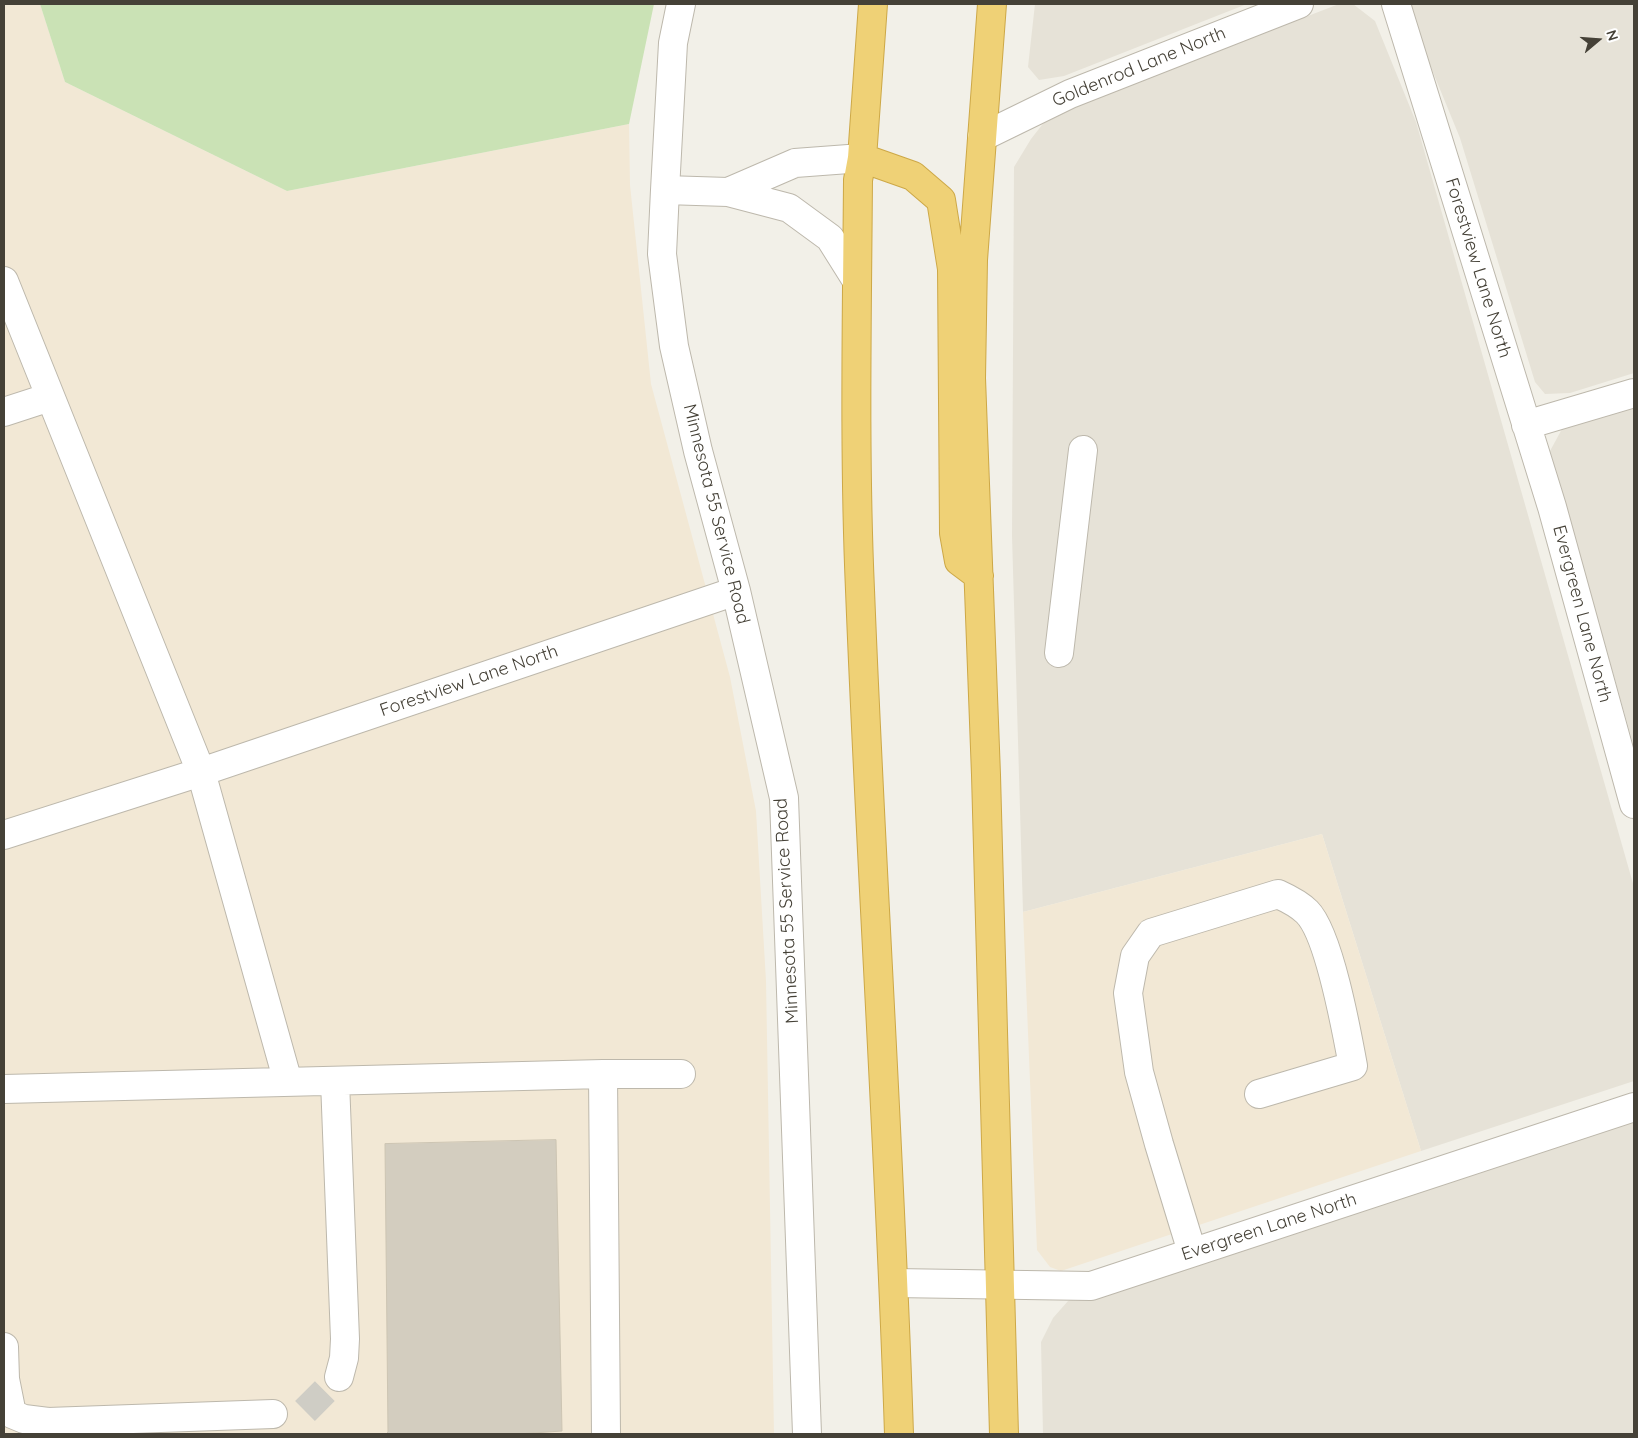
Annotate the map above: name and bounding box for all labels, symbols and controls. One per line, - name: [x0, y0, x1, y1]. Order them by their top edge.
- north arrow: [1573, 15, 1623, 65]
- street label: Goldenrod Lane North: [1049, 22, 1229, 112]
- text: N: [1602, 28, 1622, 43]
- street label: Forestview Lane North: [1440, 175, 1516, 361]
- street label: Minnesota 55 Service Road: [678, 402, 754, 626]
- street label: Evergreen Lane North: [1548, 523, 1616, 705]
- street label: Forestview Lane North: [377, 640, 561, 722]
- street label: Minnesota 55 Service Road: [770, 798, 804, 1024]
- street label: Evergreen Lane North: [1179, 1188, 1359, 1266]

